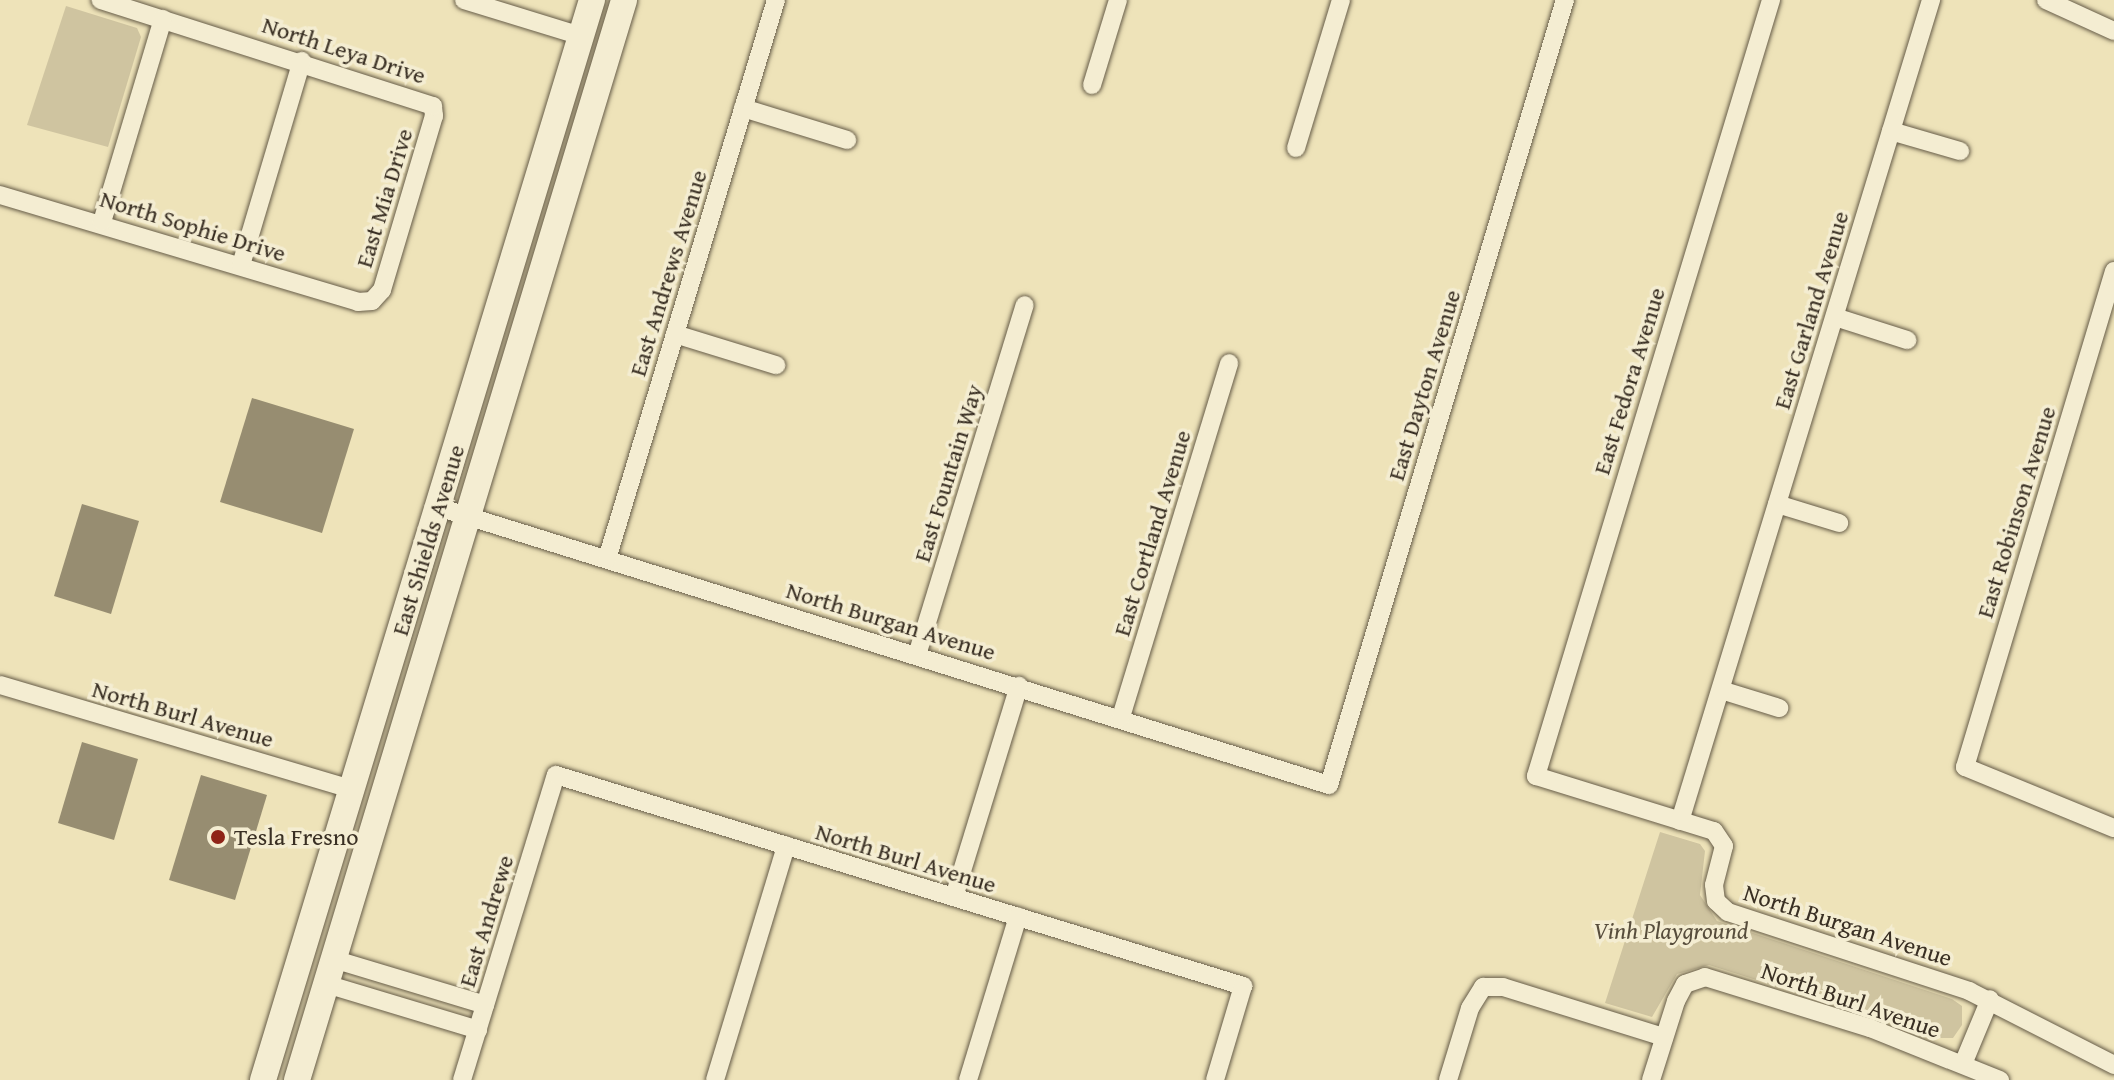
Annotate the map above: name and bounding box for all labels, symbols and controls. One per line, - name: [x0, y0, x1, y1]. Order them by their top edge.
- street label: North Leya Drive: [259, 10, 429, 90]
- street label: East Mia Drive: [349, 125, 419, 271]
- street label: East Andrews Avenue: [623, 166, 713, 380]
- street label: North Sophie Drive: [97, 184, 289, 268]
- street label: East Garland Avenue: [1767, 208, 1855, 412]
- street label: East Fedora Avenue: [1587, 284, 1671, 478]
- street label: East Dayton Avenue: [1381, 286, 1467, 484]
- street label: East Fountain Way: [907, 381, 989, 565]
- street label: East Robinson Avenue: [1970, 403, 2062, 621]
- street label: East Cortland Avenue: [1107, 427, 1197, 639]
- street label: East Shields Avenue: [385, 441, 471, 639]
- street label: North Burgan Avenue: [783, 575, 999, 667]
- street label: North Burl Avenue: [89, 674, 277, 754]
- street label: North Burl Avenue: [812, 817, 1000, 899]
- place label: Tesla Fresno: [234, 823, 358, 851]
- marker: Tesla Fresno: [209, 828, 227, 846]
- street label: East Andrewe: [452, 852, 520, 990]
- street label: North Burgan Avenue: [1740, 878, 1956, 972]
- park label: Vinh Playground: [1593, 917, 1749, 945]
- street label: North Burl Avenue: [1758, 956, 1944, 1044]

